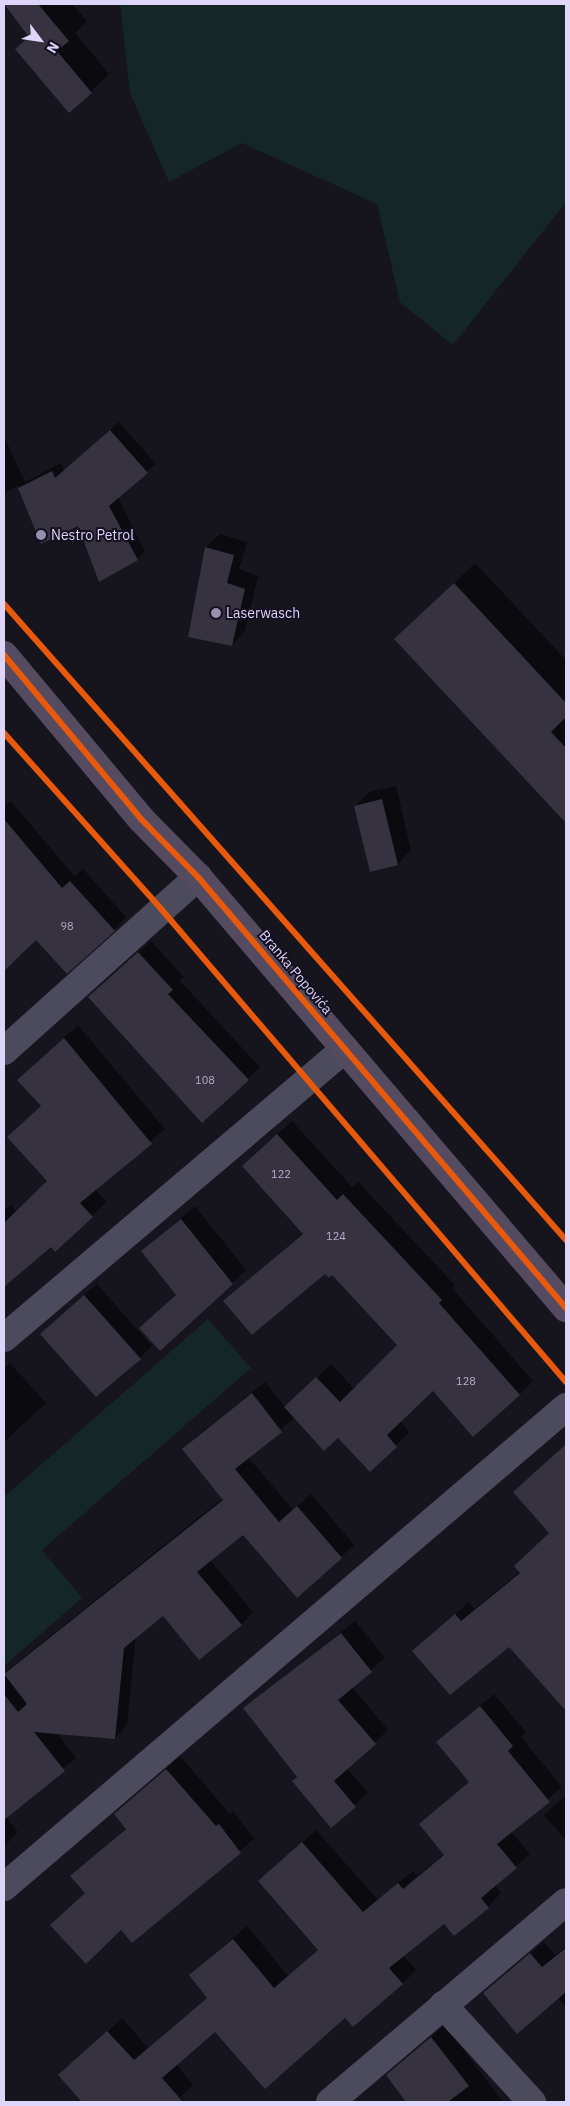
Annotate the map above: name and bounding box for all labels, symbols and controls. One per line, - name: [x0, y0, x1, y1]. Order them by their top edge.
- north arrow: [15, 15, 65, 65]
- text: N: [43, 39, 63, 57]
- place label: Nestro Petrol: [51, 527, 134, 543]
- marker: Nestro Petrol: [35, 529, 47, 541]
- place label: Laserwasch: [226, 605, 300, 621]
- marker: Laserwasch: [210, 607, 222, 619]
- house number: 98: [60, 919, 74, 933]
- street label: Branka Popovića: [256, 927, 336, 1017]
- house number: 108: [195, 1073, 215, 1087]
- house number: 122: [271, 1167, 291, 1181]
- house number: 124: [326, 1229, 346, 1243]
- house number: 128: [456, 1374, 476, 1388]

